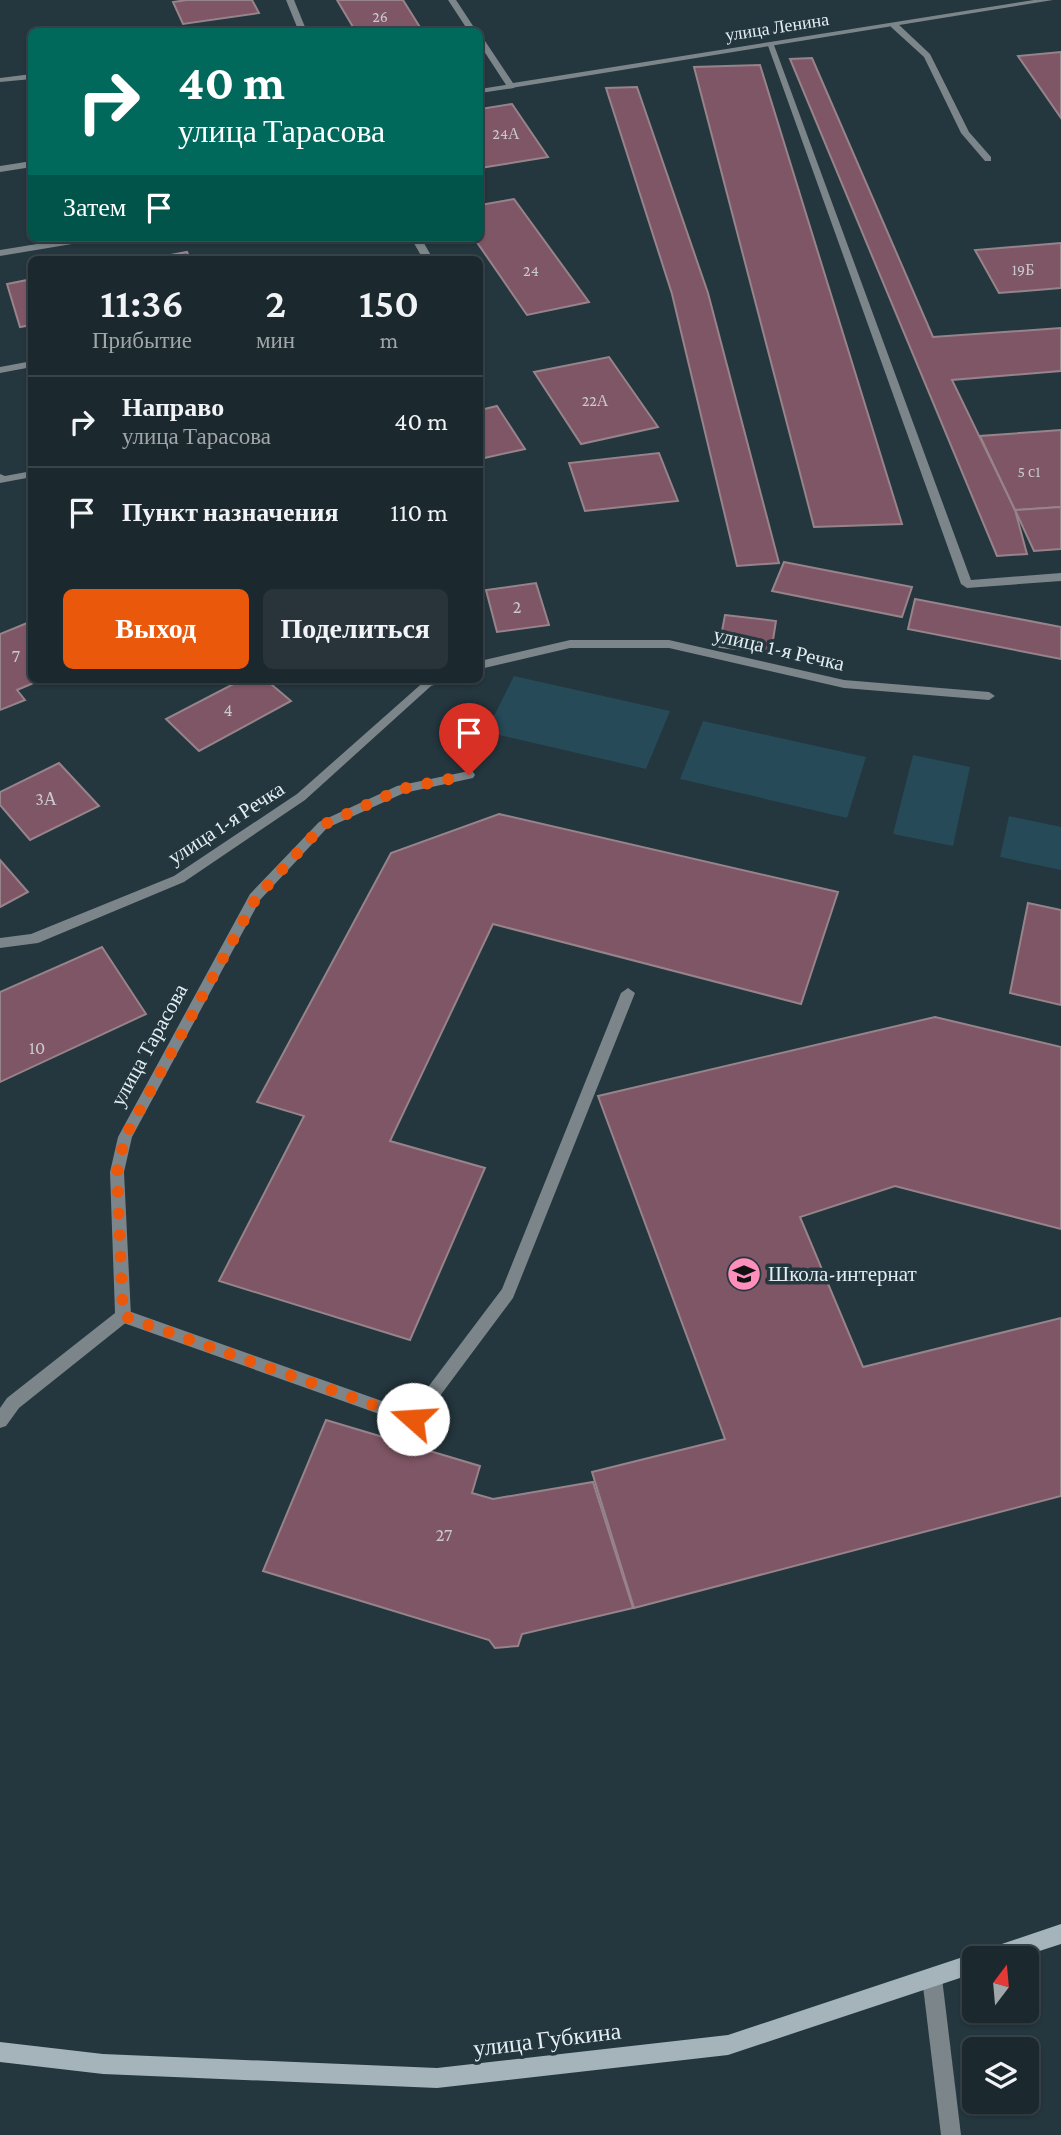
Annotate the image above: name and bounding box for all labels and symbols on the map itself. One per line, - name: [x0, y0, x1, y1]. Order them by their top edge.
- house number: 26: [372, 8, 388, 25]
- street label: улица Ленина: [724, 9, 830, 45]
- house number: 24А: [492, 125, 520, 142]
- house number: 19Б: [1012, 261, 1034, 278]
- house number: 24: [523, 262, 539, 279]
- house number: 22А: [582, 392, 609, 409]
- house number: 5 с1: [1018, 463, 1040, 480]
- house number: 2: [513, 597, 521, 617]
- street label: улица 1-я Речка: [711, 622, 848, 676]
- house number: 7: [12, 646, 20, 666]
- house number: 4: [223, 700, 233, 720]
- pin: [439, 703, 499, 775]
- street label: улица 1-я Речка: [163, 776, 289, 870]
- house number: 3А: [35, 789, 57, 809]
- street label: улица Тарасова: [106, 979, 193, 1110]
- house number: 10: [29, 1038, 45, 1058]
- school or university icon: Школа-интернат: [725, 1255, 763, 1293]
- place label: Школа-интернат: [768, 1262, 917, 1286]
- position arrow: [376, 1382, 450, 1456]
- house number: 27: [436, 1525, 452, 1545]
- north arrow: [962, 1946, 1040, 2023]
- street label: улица Губкина: [472, 2017, 623, 2061]

